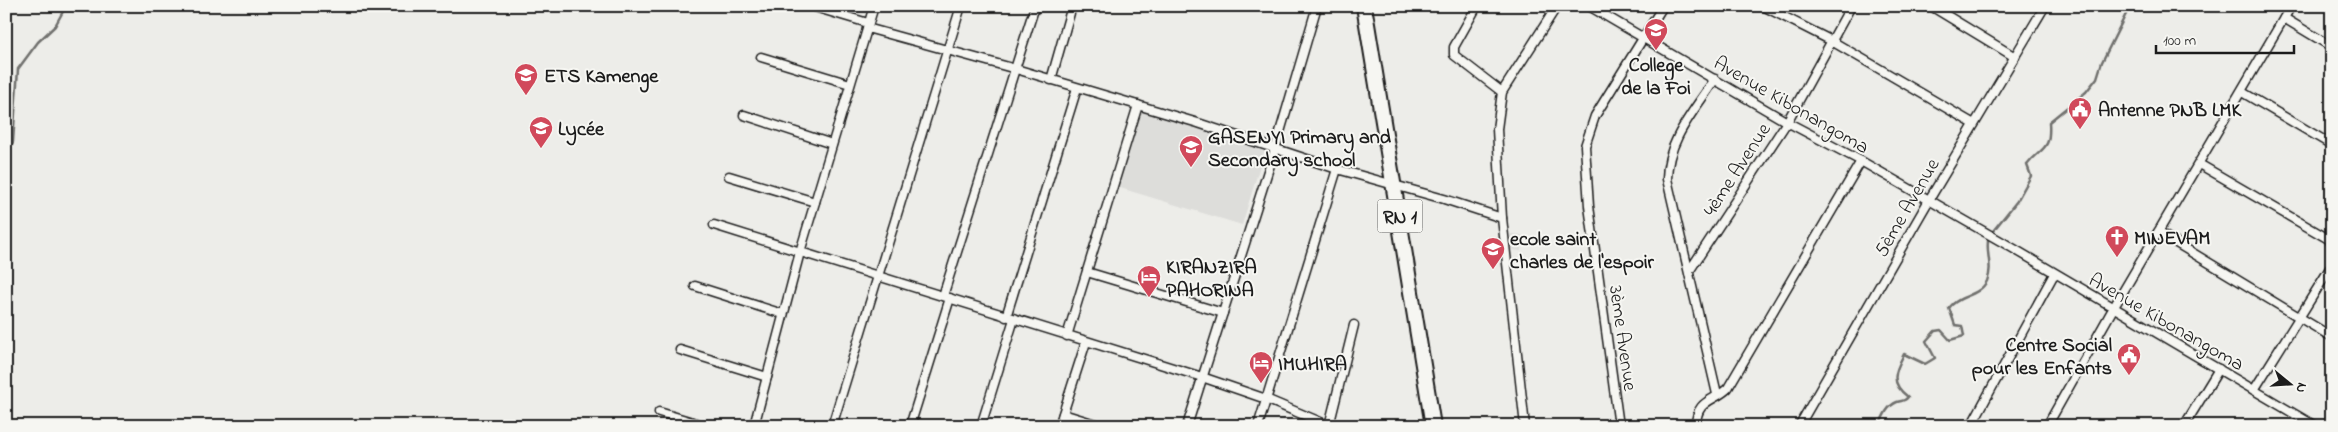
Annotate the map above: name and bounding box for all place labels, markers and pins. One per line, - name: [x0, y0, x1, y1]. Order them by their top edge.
- school or university icon: College de la Foi: [1643, 17, 1669, 51]
- place label: College de la Foi: [1621, 52, 1691, 104]
- school or university icon: ETS Kamenge: [513, 62, 539, 96]
- place label: ETS Kamenge: [544, 63, 659, 93]
- public building icon: Antenne PNB LMK: [2067, 96, 2093, 130]
- place label: Antenne PNB LMK: [2098, 97, 2242, 126]
- school or university icon: Lycée: [528, 115, 554, 149]
- place label: Lycée: [558, 116, 605, 146]
- place label: GASENYI Primary and Secondary school: [1208, 124, 1392, 177]
- school or university icon: GASENYI Primary and Secondary school: [1178, 134, 1204, 168]
- church icon: MINEVAM: [2104, 224, 2130, 258]
- place label: MINEVAM: [2134, 225, 2210, 254]
- place label: ecole saint charles de l'espoir: [1510, 226, 1655, 278]
- school or university icon: ecole saint charles de l'espoir: [1480, 236, 1506, 270]
- place label: KIRANZIRA PAHORINA: [1166, 254, 1257, 306]
- hotel icon: KIRANZIRA PAHORINA: [1136, 264, 1162, 298]
- place label: Centre Social pour les Enfants: [1972, 332, 2112, 384]
- public building icon: Centre Social pour les Enfants: [2116, 342, 2142, 376]
- hotel icon: IMUHIRA: [1248, 350, 1274, 384]
- place label: IMUHIRA: [1278, 351, 1347, 380]

